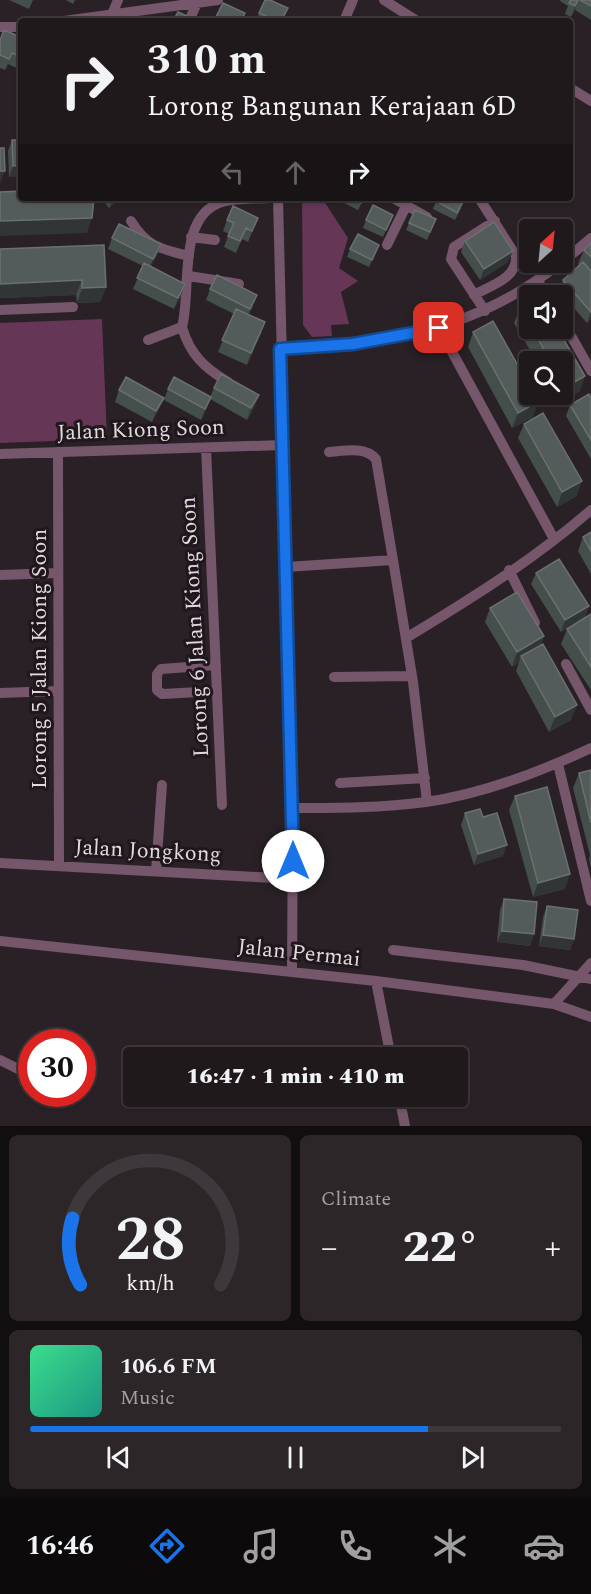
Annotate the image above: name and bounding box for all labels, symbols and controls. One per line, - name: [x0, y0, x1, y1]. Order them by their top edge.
- text: 310 m: [147, 29, 266, 92]
- icon: right: [48, 42, 126, 120]
- text: Lorong Bangunan Kerajaan 6D: [147, 86, 517, 128]
- icon: left: [216, 156, 249, 189]
- icon: ahead: [279, 156, 312, 189]
- icon: right: [342, 156, 375, 189]
- north arrow: [519, 219, 573, 273]
- map controls: [519, 219, 573, 405]
- button: sound: [519, 285, 573, 339]
- pin: [413, 302, 464, 353]
- icon: arrive: [422, 311, 455, 344]
- button: search: [519, 351, 573, 405]
- street label: Jalan Kiong Soon: [57, 411, 225, 449]
- street label: Lorong 6 Jalan Kiong Soon: [172, 496, 218, 758]
- street label: Lorong 5 Jalan Kiong Soon: [23, 529, 56, 789]
- position arrow: [261, 829, 325, 893]
- street label: Jalan Jongkong: [74, 831, 222, 871]
- street label: Jalan Permai: [236, 930, 362, 976]
- speed limit sign: 30: [18, 1029, 96, 1107]
- text: 16:47 · 1 min · 410 m: [186, 1060, 405, 1093]
- text: Climate: [321, 1184, 391, 1214]
- text: 28: [115, 1193, 185, 1288]
- text: 22°: [403, 1213, 479, 1282]
- text: −: [321, 1223, 338, 1273]
- text: +: [544, 1223, 561, 1273]
- text: km/h: [126, 1267, 174, 1300]
- text: 106.6 FM: [120, 1350, 217, 1383]
- text: Music: [120, 1383, 175, 1413]
- icon: previous: [102, 1441, 135, 1474]
- icon: pause: [279, 1441, 312, 1474]
- icon: next: [456, 1441, 489, 1474]
- text: 16:46: [26, 1525, 94, 1567]
- icon: directions: [146, 1525, 188, 1567]
- icon: music: [240, 1525, 282, 1567]
- icon: phone: [334, 1525, 376, 1567]
- icon: climate: [429, 1525, 471, 1567]
- icon: car: [523, 1525, 565, 1567]

